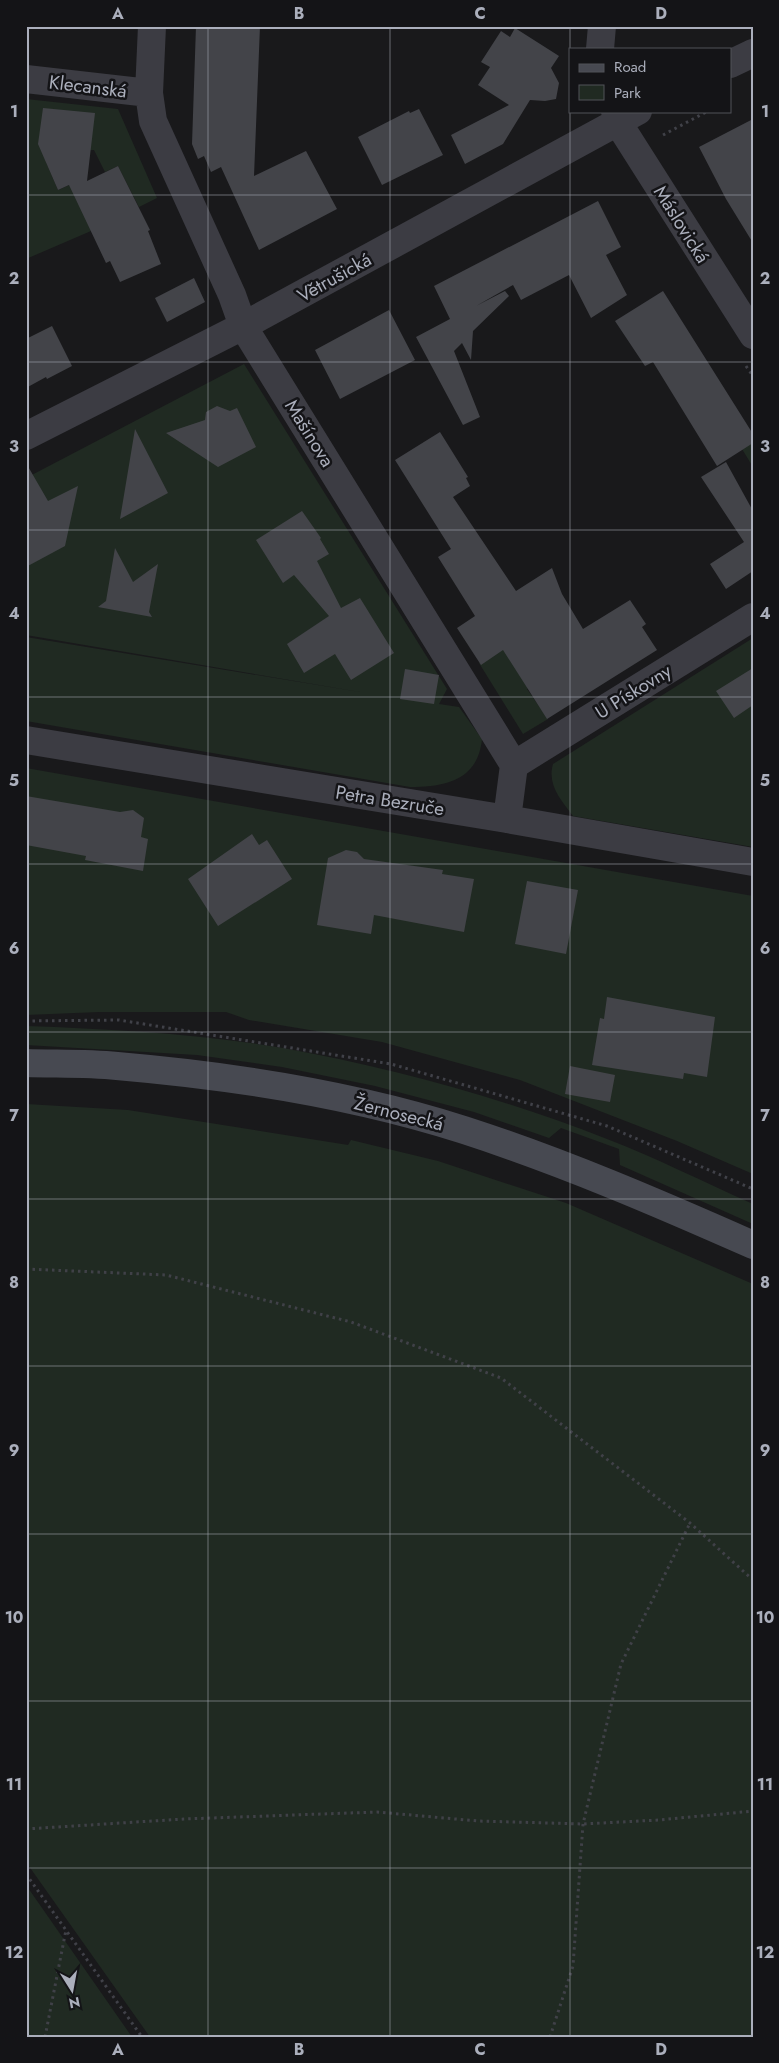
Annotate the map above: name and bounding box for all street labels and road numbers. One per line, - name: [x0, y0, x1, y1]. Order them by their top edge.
- street label: Klecanská: [47, 68, 128, 105]
- street label: Máslovická: [647, 180, 716, 268]
- street label: Větrušická: [292, 246, 376, 309]
- street label: Mašínova: [278, 394, 341, 472]
- street label: U Pískovny: [590, 657, 677, 725]
- street label: Petra Bezruče: [334, 779, 446, 822]
- street label: Žernosecká: [351, 1089, 446, 1138]

